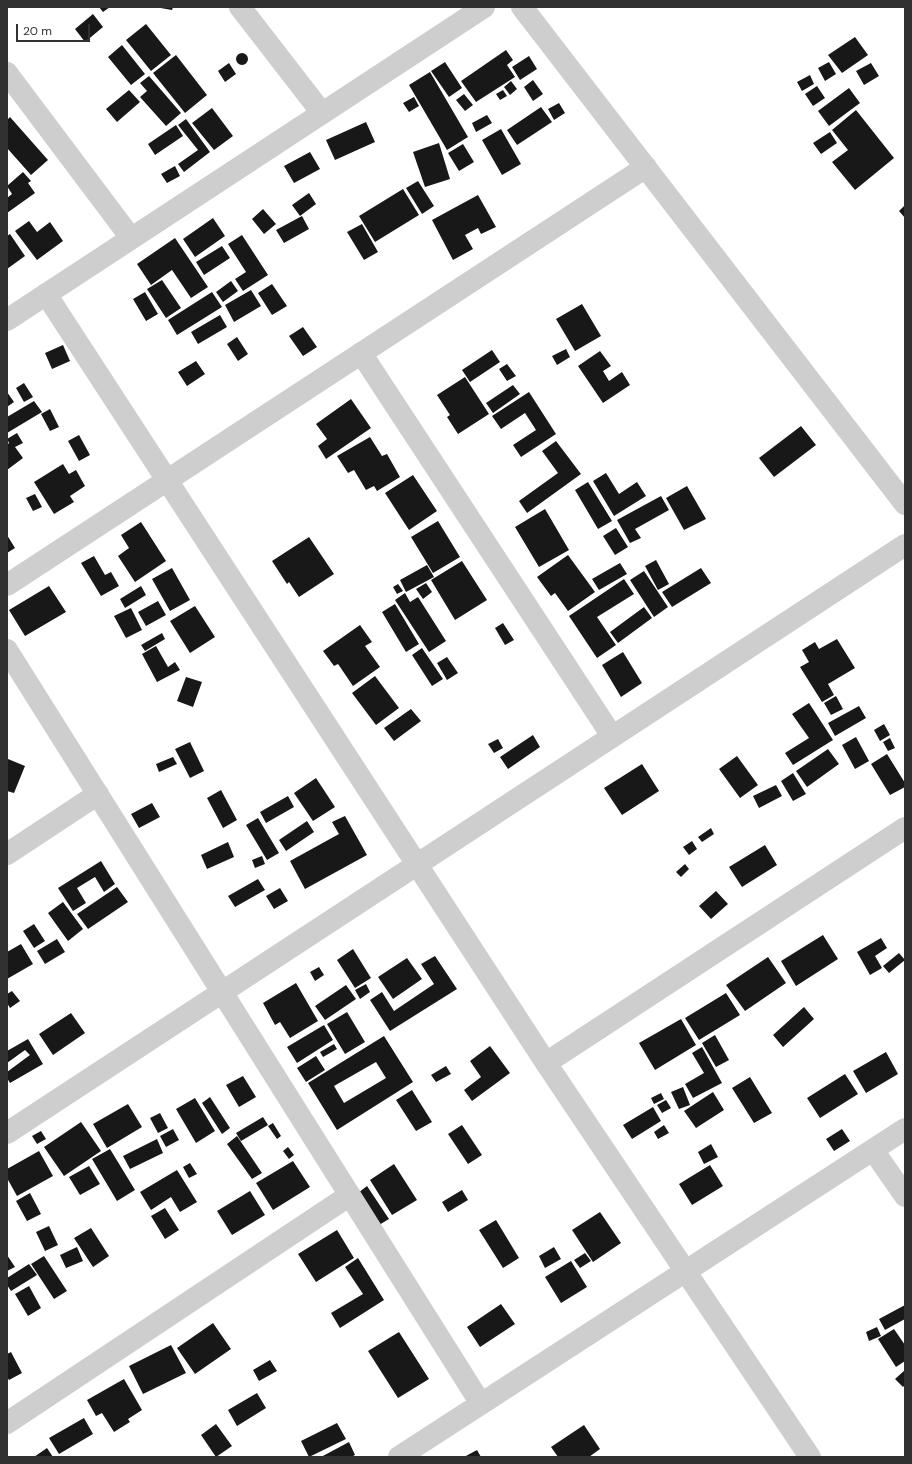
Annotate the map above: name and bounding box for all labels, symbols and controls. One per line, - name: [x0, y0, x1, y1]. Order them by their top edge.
- scale bar: [18, 16, 92, 42]
- text: 20 m: [23, 23, 52, 39]

